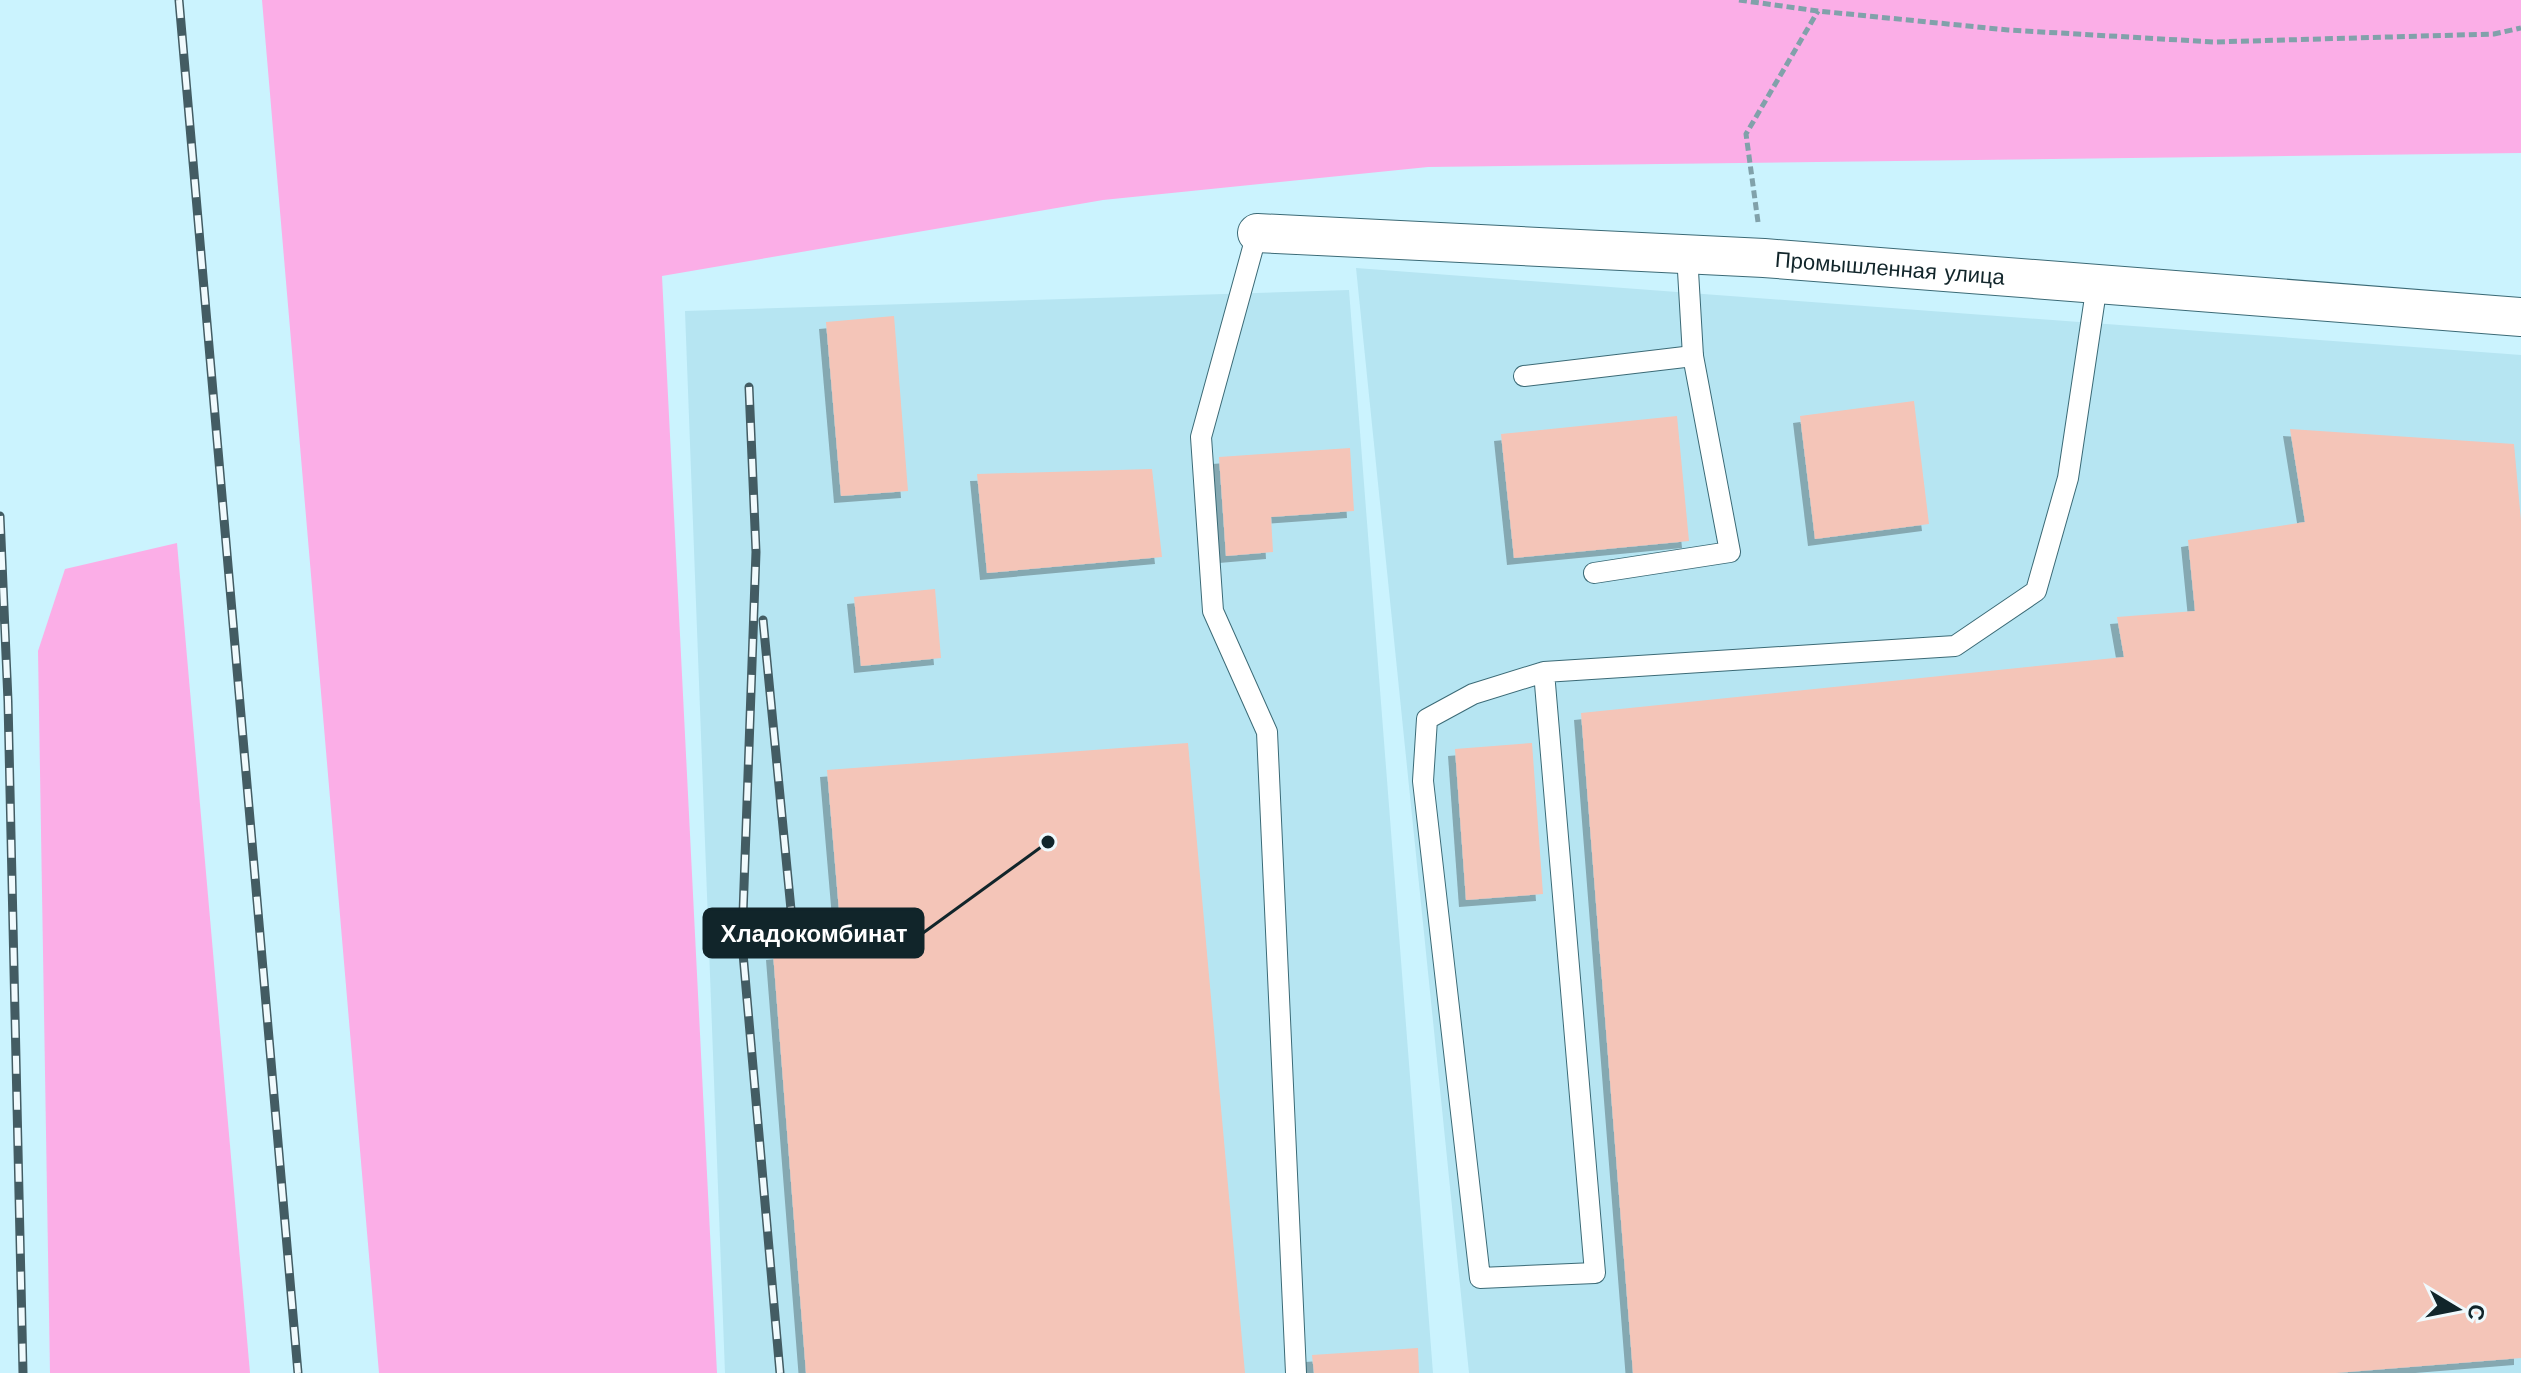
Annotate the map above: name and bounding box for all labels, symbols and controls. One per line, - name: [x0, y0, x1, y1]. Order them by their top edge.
- street label: Промышленная улица: [1774, 246, 2007, 289]
- callout: Хладокомбинат: [704, 909, 923, 957]
- text: Хладокомбинат: [720, 920, 908, 948]
- north arrow: [2417, 1269, 2497, 1349]
- text: С: [2462, 1302, 2490, 1322]

